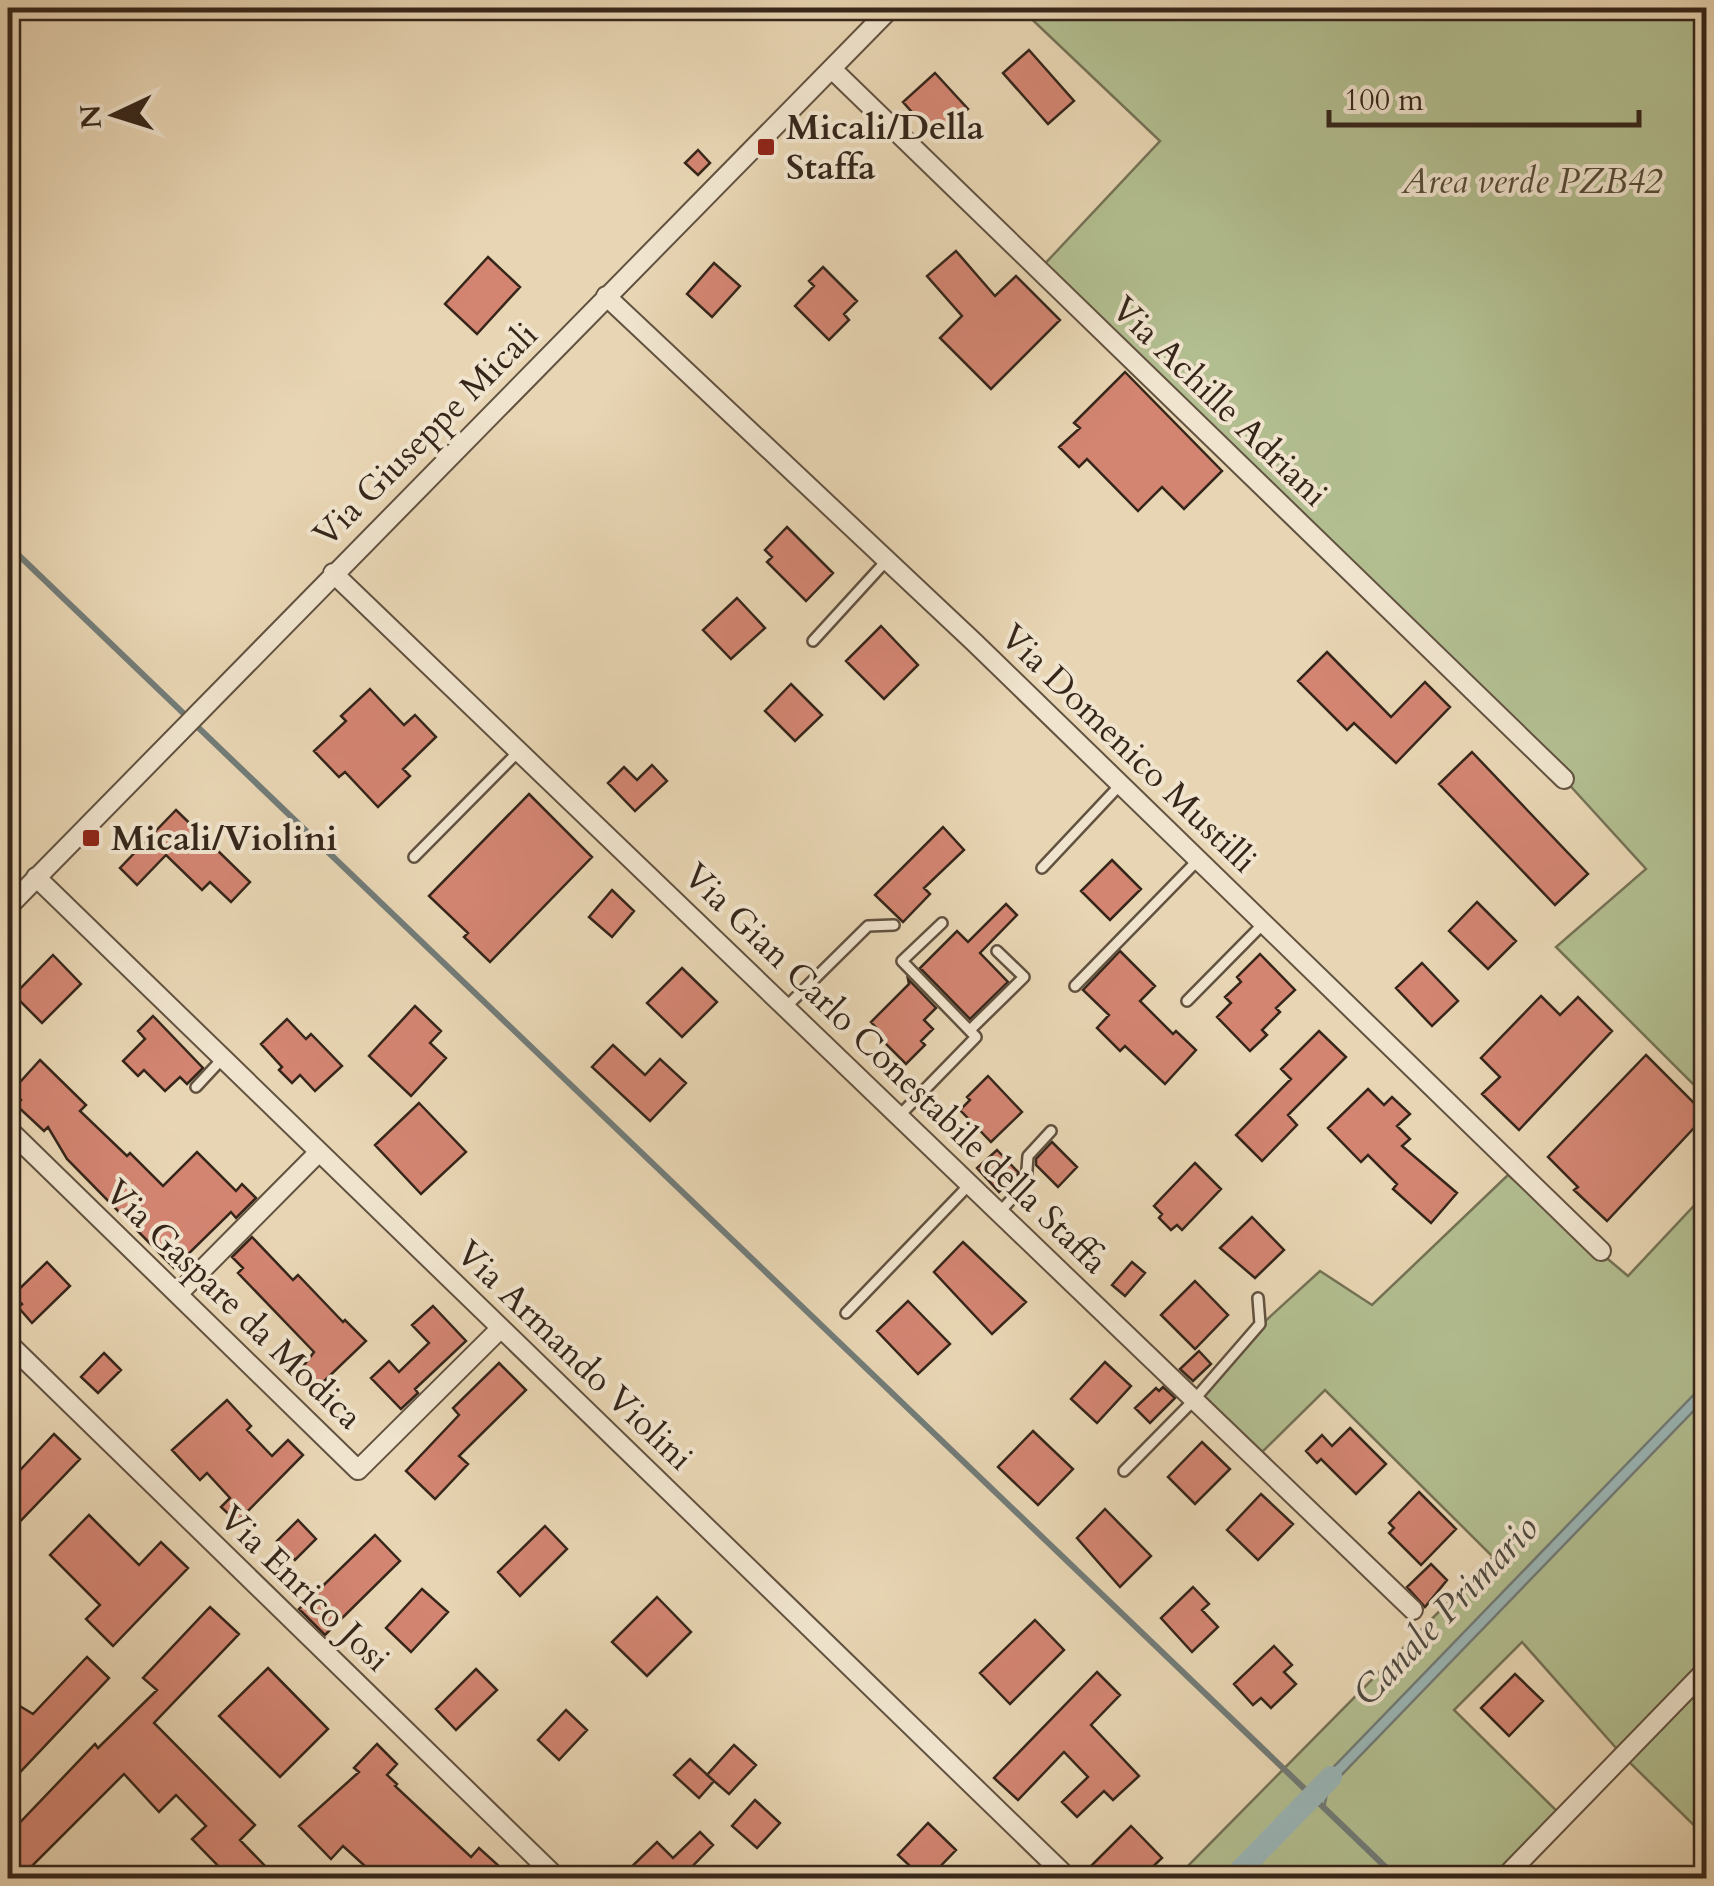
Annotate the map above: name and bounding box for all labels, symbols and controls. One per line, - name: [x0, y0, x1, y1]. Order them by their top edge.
- north arrow: [65, 65, 165, 165]
- scale bar: [1329, 65, 1639, 127]
- text: 100 m: [1344, 80, 1424, 121]
- text: N: [71, 103, 111, 130]
- place label: Micali/Della Staffa: [786, 104, 984, 192]
- marker: Micali/Della Staffa: [755, 136, 777, 158]
- park label: Area verde PZB42: [1401, 158, 1663, 206]
- street label: Via Achille Adriani: [1100, 286, 1338, 518]
- street label: Via Giuseppe Micali: [303, 312, 549, 558]
- street label: Via Domenico Mustilli: [990, 614, 1267, 884]
- place label: Micali/Violini: [111, 815, 338, 863]
- marker: Micali/Violini: [80, 827, 102, 849]
- street label: Via Gian Carlo Conestabile della Staffa: [673, 852, 1118, 1285]
- street label: Via Gaspare da Modica: [94, 1169, 373, 1440]
- street label: Via Armando Violini: [445, 1230, 703, 1481]
- street label: Via Enrico Josi: [208, 1495, 400, 1683]
- water label: Canale Primario: [1341, 1504, 1550, 1718]

